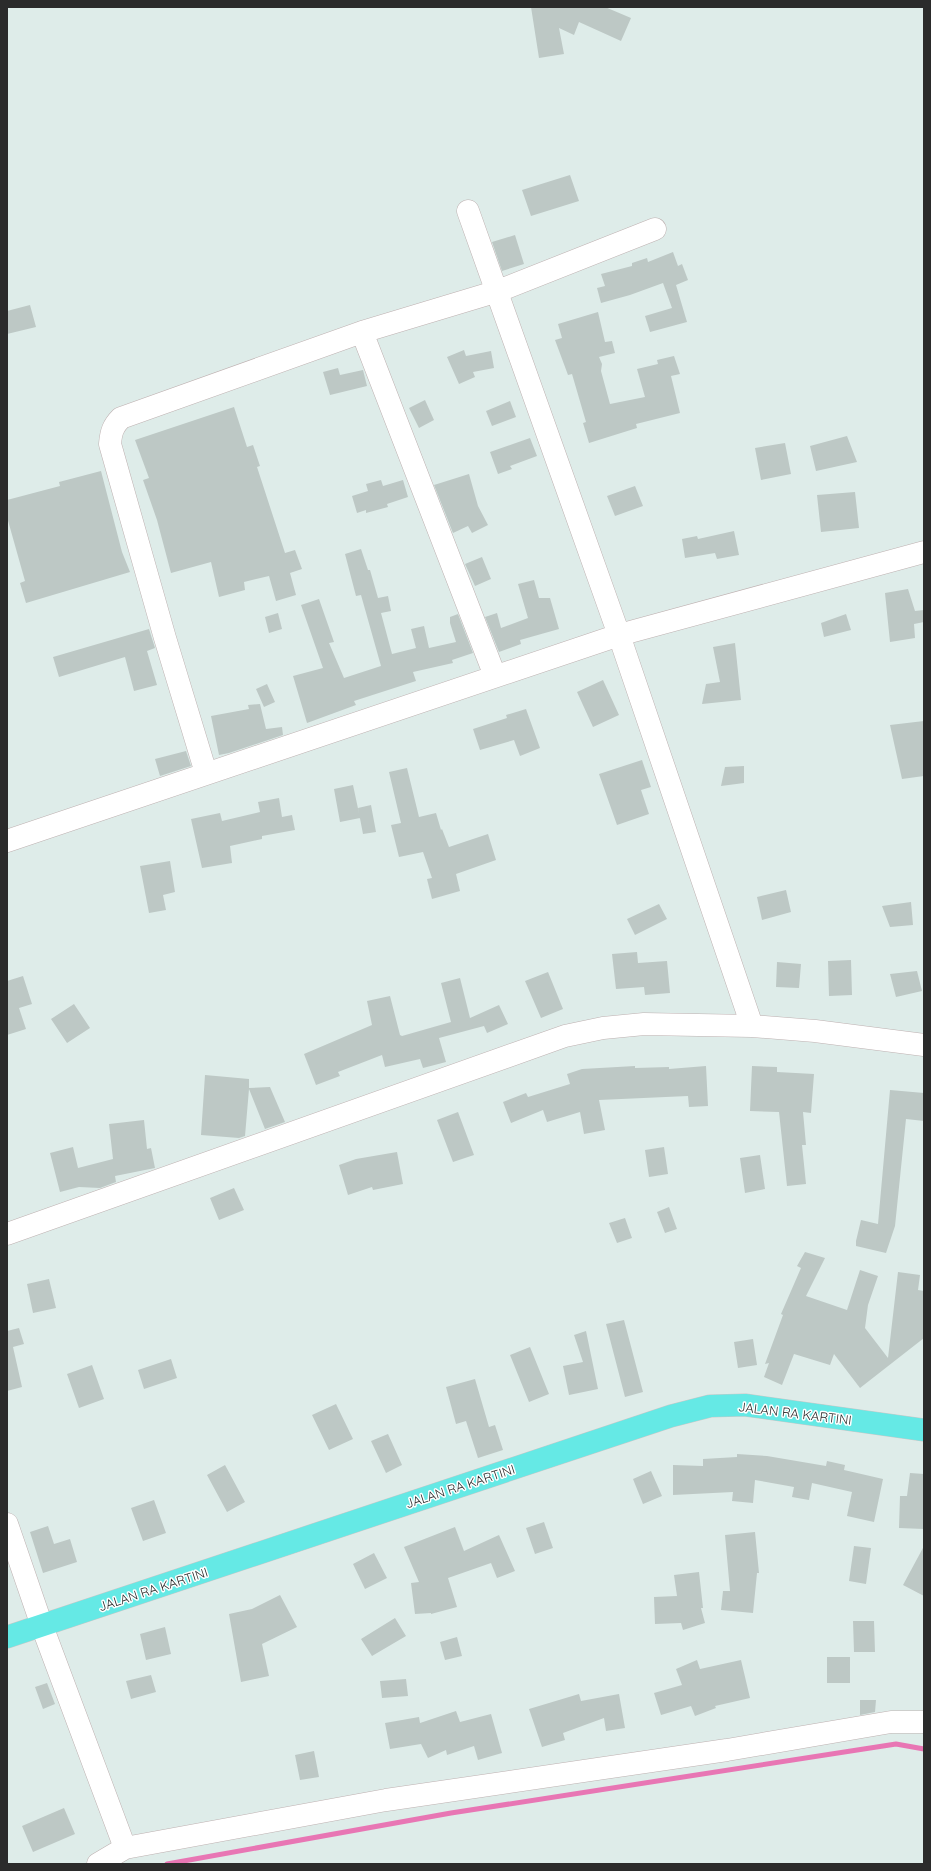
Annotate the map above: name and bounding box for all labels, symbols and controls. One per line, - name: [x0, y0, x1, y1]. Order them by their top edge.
- street label: JALAN RA KARTINI: [737, 1398, 853, 1428]
- street label: JALAN RA KARTINI: [403, 1461, 517, 1511]
- street label: JALAN RA KARTINI: [96, 1564, 210, 1614]

